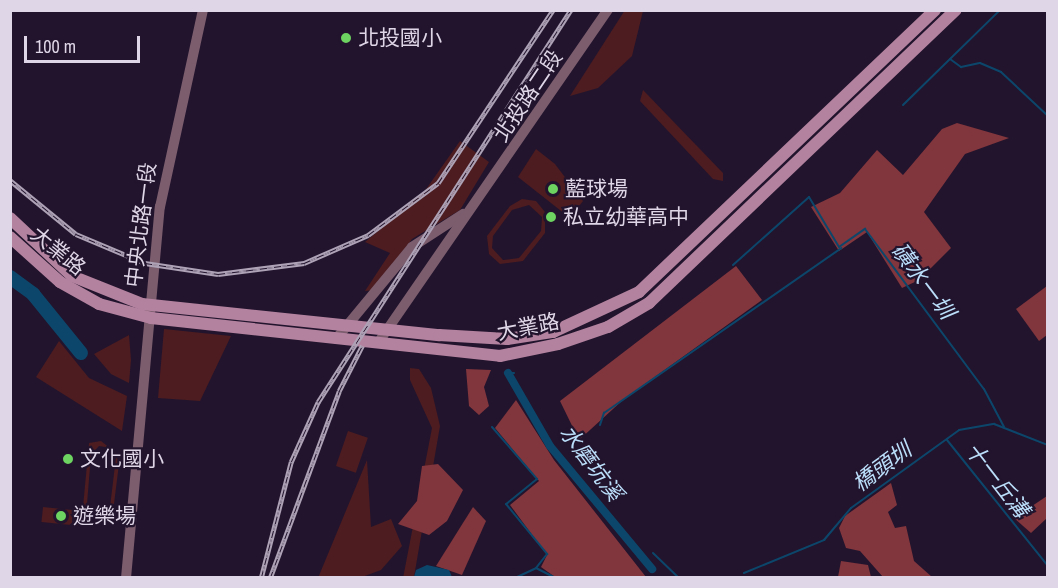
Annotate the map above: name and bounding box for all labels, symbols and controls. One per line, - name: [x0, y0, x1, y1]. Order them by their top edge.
- scale bar: [27, 24, 142, 62]
- place label: 北投國小: [358, 25, 442, 51]
- marker: 北投國小: [339, 31, 353, 45]
- text: 100 m: [35, 34, 76, 59]
- street label: 北投路二段: [488, 45, 568, 147]
- street label: 中央北路一段: [121, 161, 161, 289]
- place label: 藍球場: [565, 176, 628, 202]
- marker: 藍球場: [546, 182, 560, 196]
- place label: 私立幼華高中: [563, 204, 689, 230]
- marker: 私立幼華高中: [544, 210, 558, 224]
- street label: 大業路: [26, 221, 90, 281]
- water label: 磺水一圳: [886, 238, 960, 324]
- street label: 大業路: [495, 309, 561, 345]
- water label: 水磨坑溪: [554, 420, 628, 506]
- water label: 橋頭圳: [848, 437, 916, 497]
- water label: 十一丘溝: [960, 437, 1034, 523]
- place label: 文化國小: [80, 446, 164, 472]
- marker: 文化國小: [61, 452, 75, 466]
- place label: 遊樂場: [73, 503, 136, 529]
- marker: 遊樂場: [54, 509, 68, 523]

